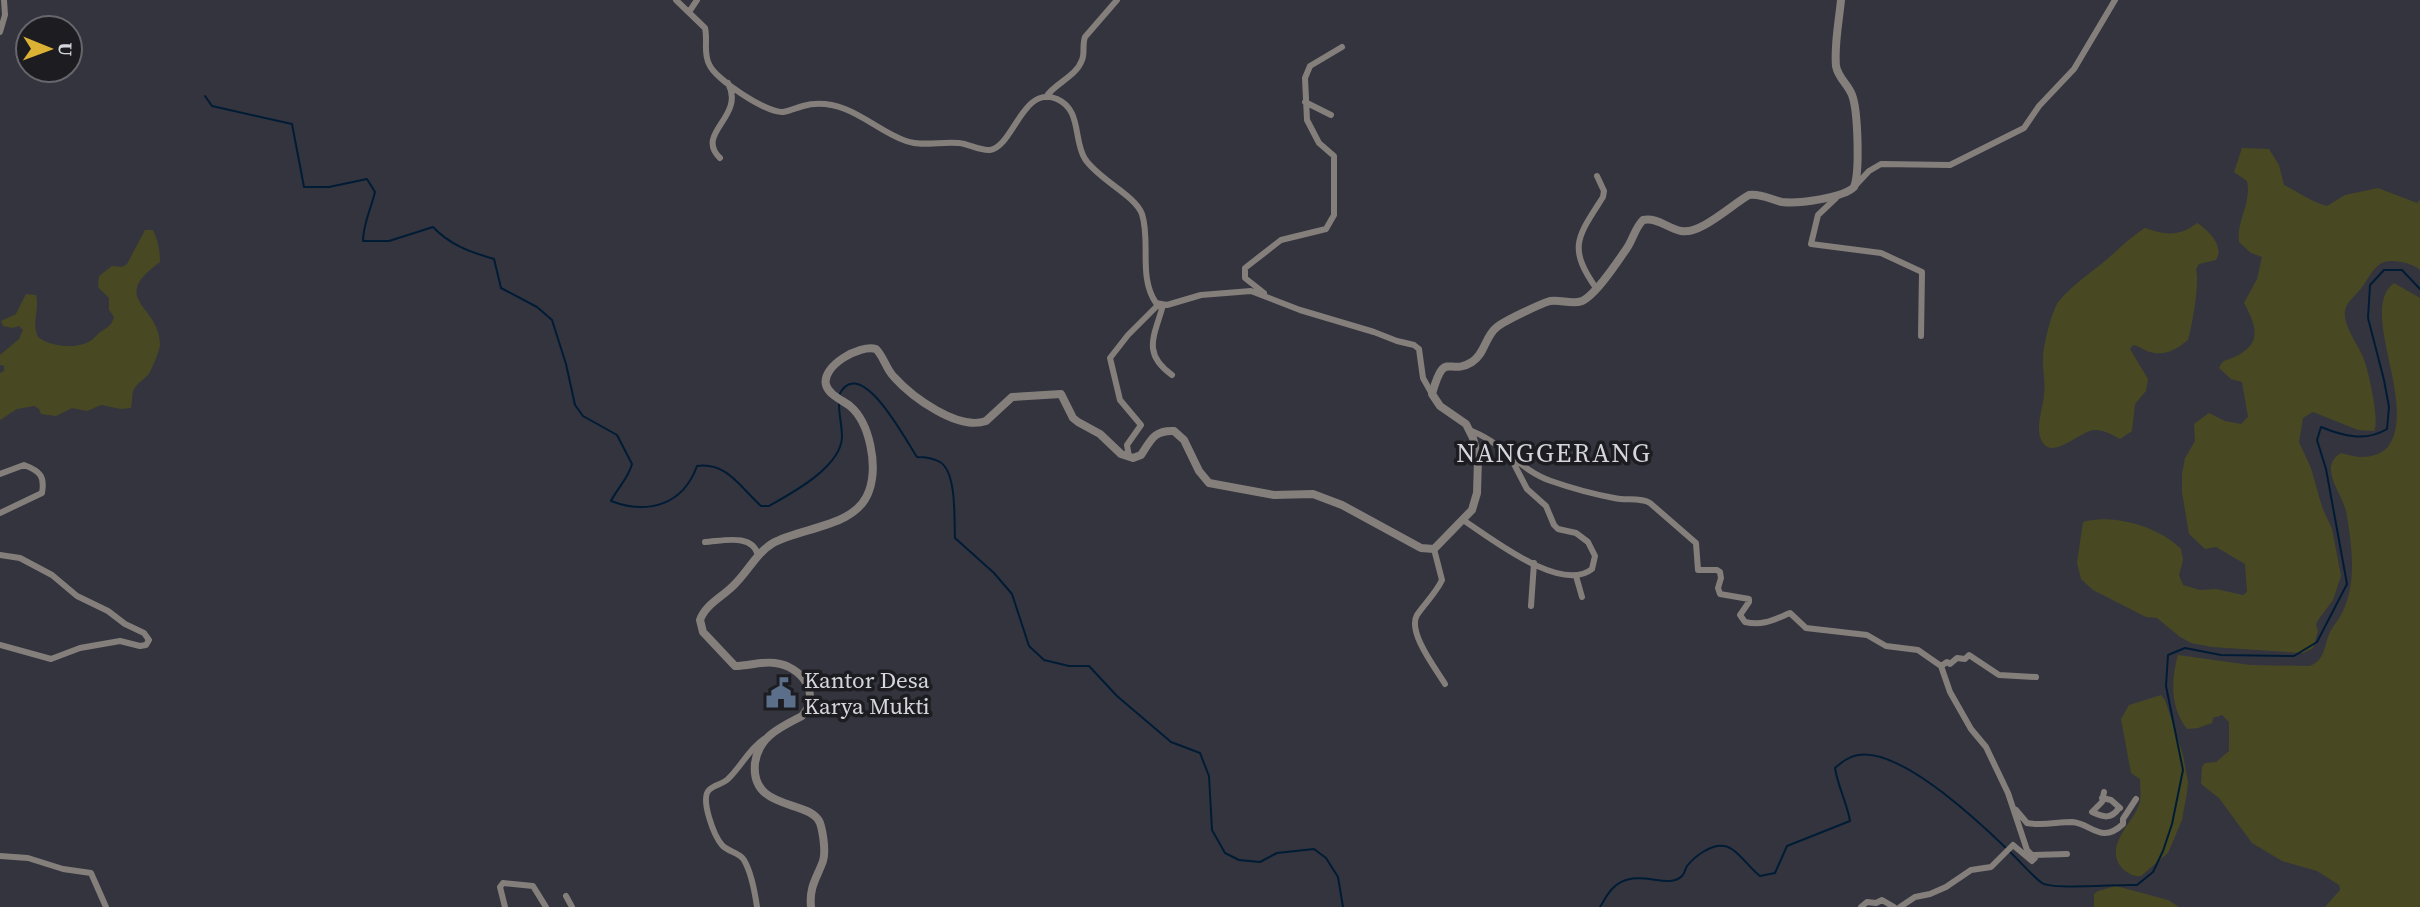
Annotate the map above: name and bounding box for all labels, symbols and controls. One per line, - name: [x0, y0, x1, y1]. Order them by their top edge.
- north arrow: [14, 14, 84, 84]
- text: U: [53, 42, 79, 57]
- district label: NANGGERANG: [1456, 435, 1652, 471]
- place label: Kantor Desa Karya Mukti: [804, 664, 930, 722]
- public building icon: Kantor Desa Karya Mukti: [764, 676, 798, 710]

